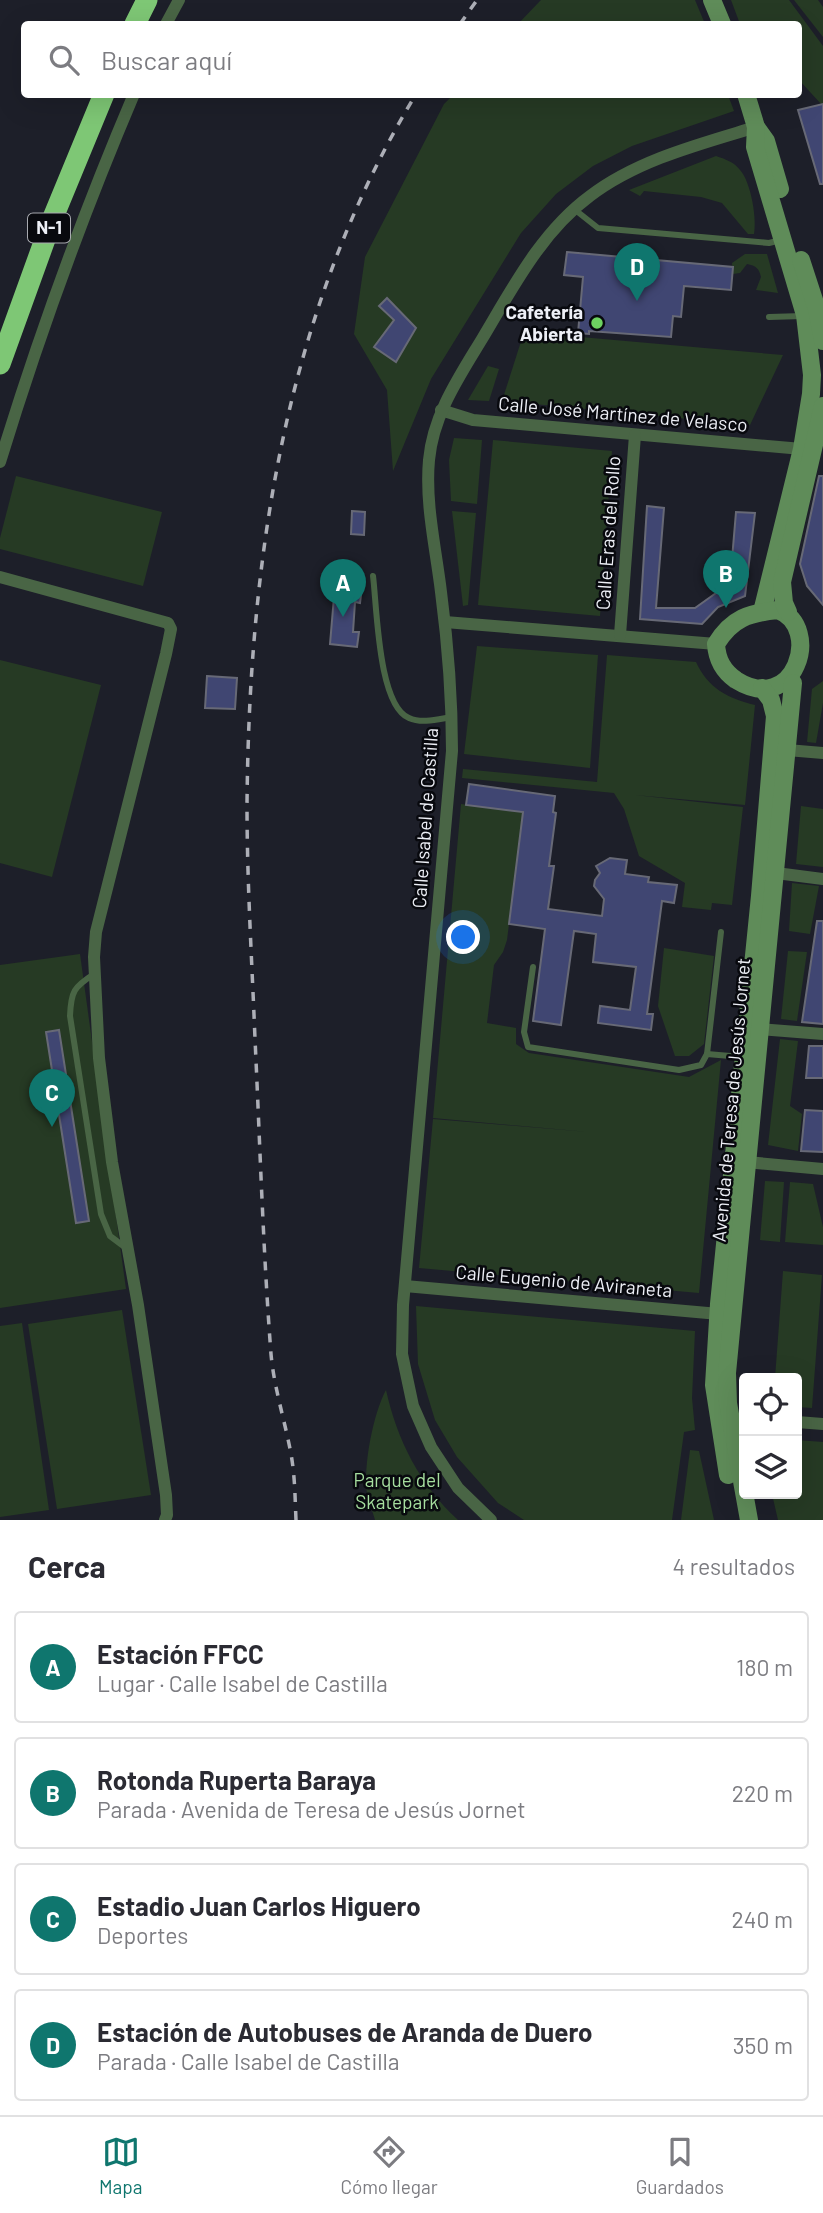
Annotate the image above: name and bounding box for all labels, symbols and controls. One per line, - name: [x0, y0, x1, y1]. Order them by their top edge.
- search box: [21, 21, 802, 98]
- icon: search: [45, 41, 83, 79]
- text: Buscar aquí: [101, 44, 232, 75]
- road number: N-1: [28, 213, 70, 242]
- pin: D: [614, 243, 660, 301]
- place label: Cafetería Abierta: [505, 300, 583, 345]
- marker: Cafetería Abierta: [589, 315, 605, 331]
- street label: Calle José Martínez de Velasco: [497, 391, 749, 436]
- street label: Calle Eras del Rollo: [591, 455, 624, 611]
- pin: B: [703, 550, 749, 608]
- pin: A: [320, 559, 366, 617]
- street label: Calle Isabel de Castilla: [407, 727, 442, 909]
- your location: [446, 920, 480, 954]
- street label: Avenida de Teresa de Jesús Jornet: [707, 957, 754, 1243]
- pin: C: [29, 1069, 75, 1127]
- street label: Calle Eugenio de Aviraneta: [455, 1260, 673, 1301]
- map controls: [739, 1373, 802, 1499]
- button: locate: [739, 1373, 802, 1436]
- button: layers: [739, 1436, 802, 1499]
- park label: Parque del Skatepark: [353, 1468, 441, 1513]
- text: Cerca: [28, 1548, 106, 1584]
- text: 4 resultados: [672, 1552, 795, 1580]
- text: Estación FFCC: [97, 1638, 264, 1669]
- text: A: [45, 1653, 61, 1681]
- text: 180 m: [736, 1653, 793, 1681]
- text: Lugar · Calle Isabel de Castilla: [97, 1669, 388, 1697]
- text: Rotonda Ruperta Baraya: [97, 1764, 376, 1795]
- text: B: [46, 1779, 60, 1807]
- text: 220 m: [732, 1779, 793, 1807]
- text: Parada · Avenida de Teresa de Jesús Jornet: [97, 1795, 526, 1823]
- text: Estadio Juan Carlos Higuero: [97, 1890, 421, 1921]
- text: C: [46, 1905, 60, 1933]
- text: 240 m: [731, 1905, 793, 1933]
- text: Deportes: [97, 1921, 188, 1949]
- text: Estación de Autobuses de Aranda de Duero: [97, 2016, 593, 2047]
- text: D: [46, 2031, 60, 2059]
- text: 350 m: [733, 2031, 793, 2059]
- text: Parada · Calle Isabel de Castilla: [97, 2047, 400, 2075]
- tab: Mapa: [99, 2133, 143, 2198]
- tab: Cómo llegar: [341, 2133, 438, 2198]
- tab: Guardados: [636, 2133, 724, 2198]

